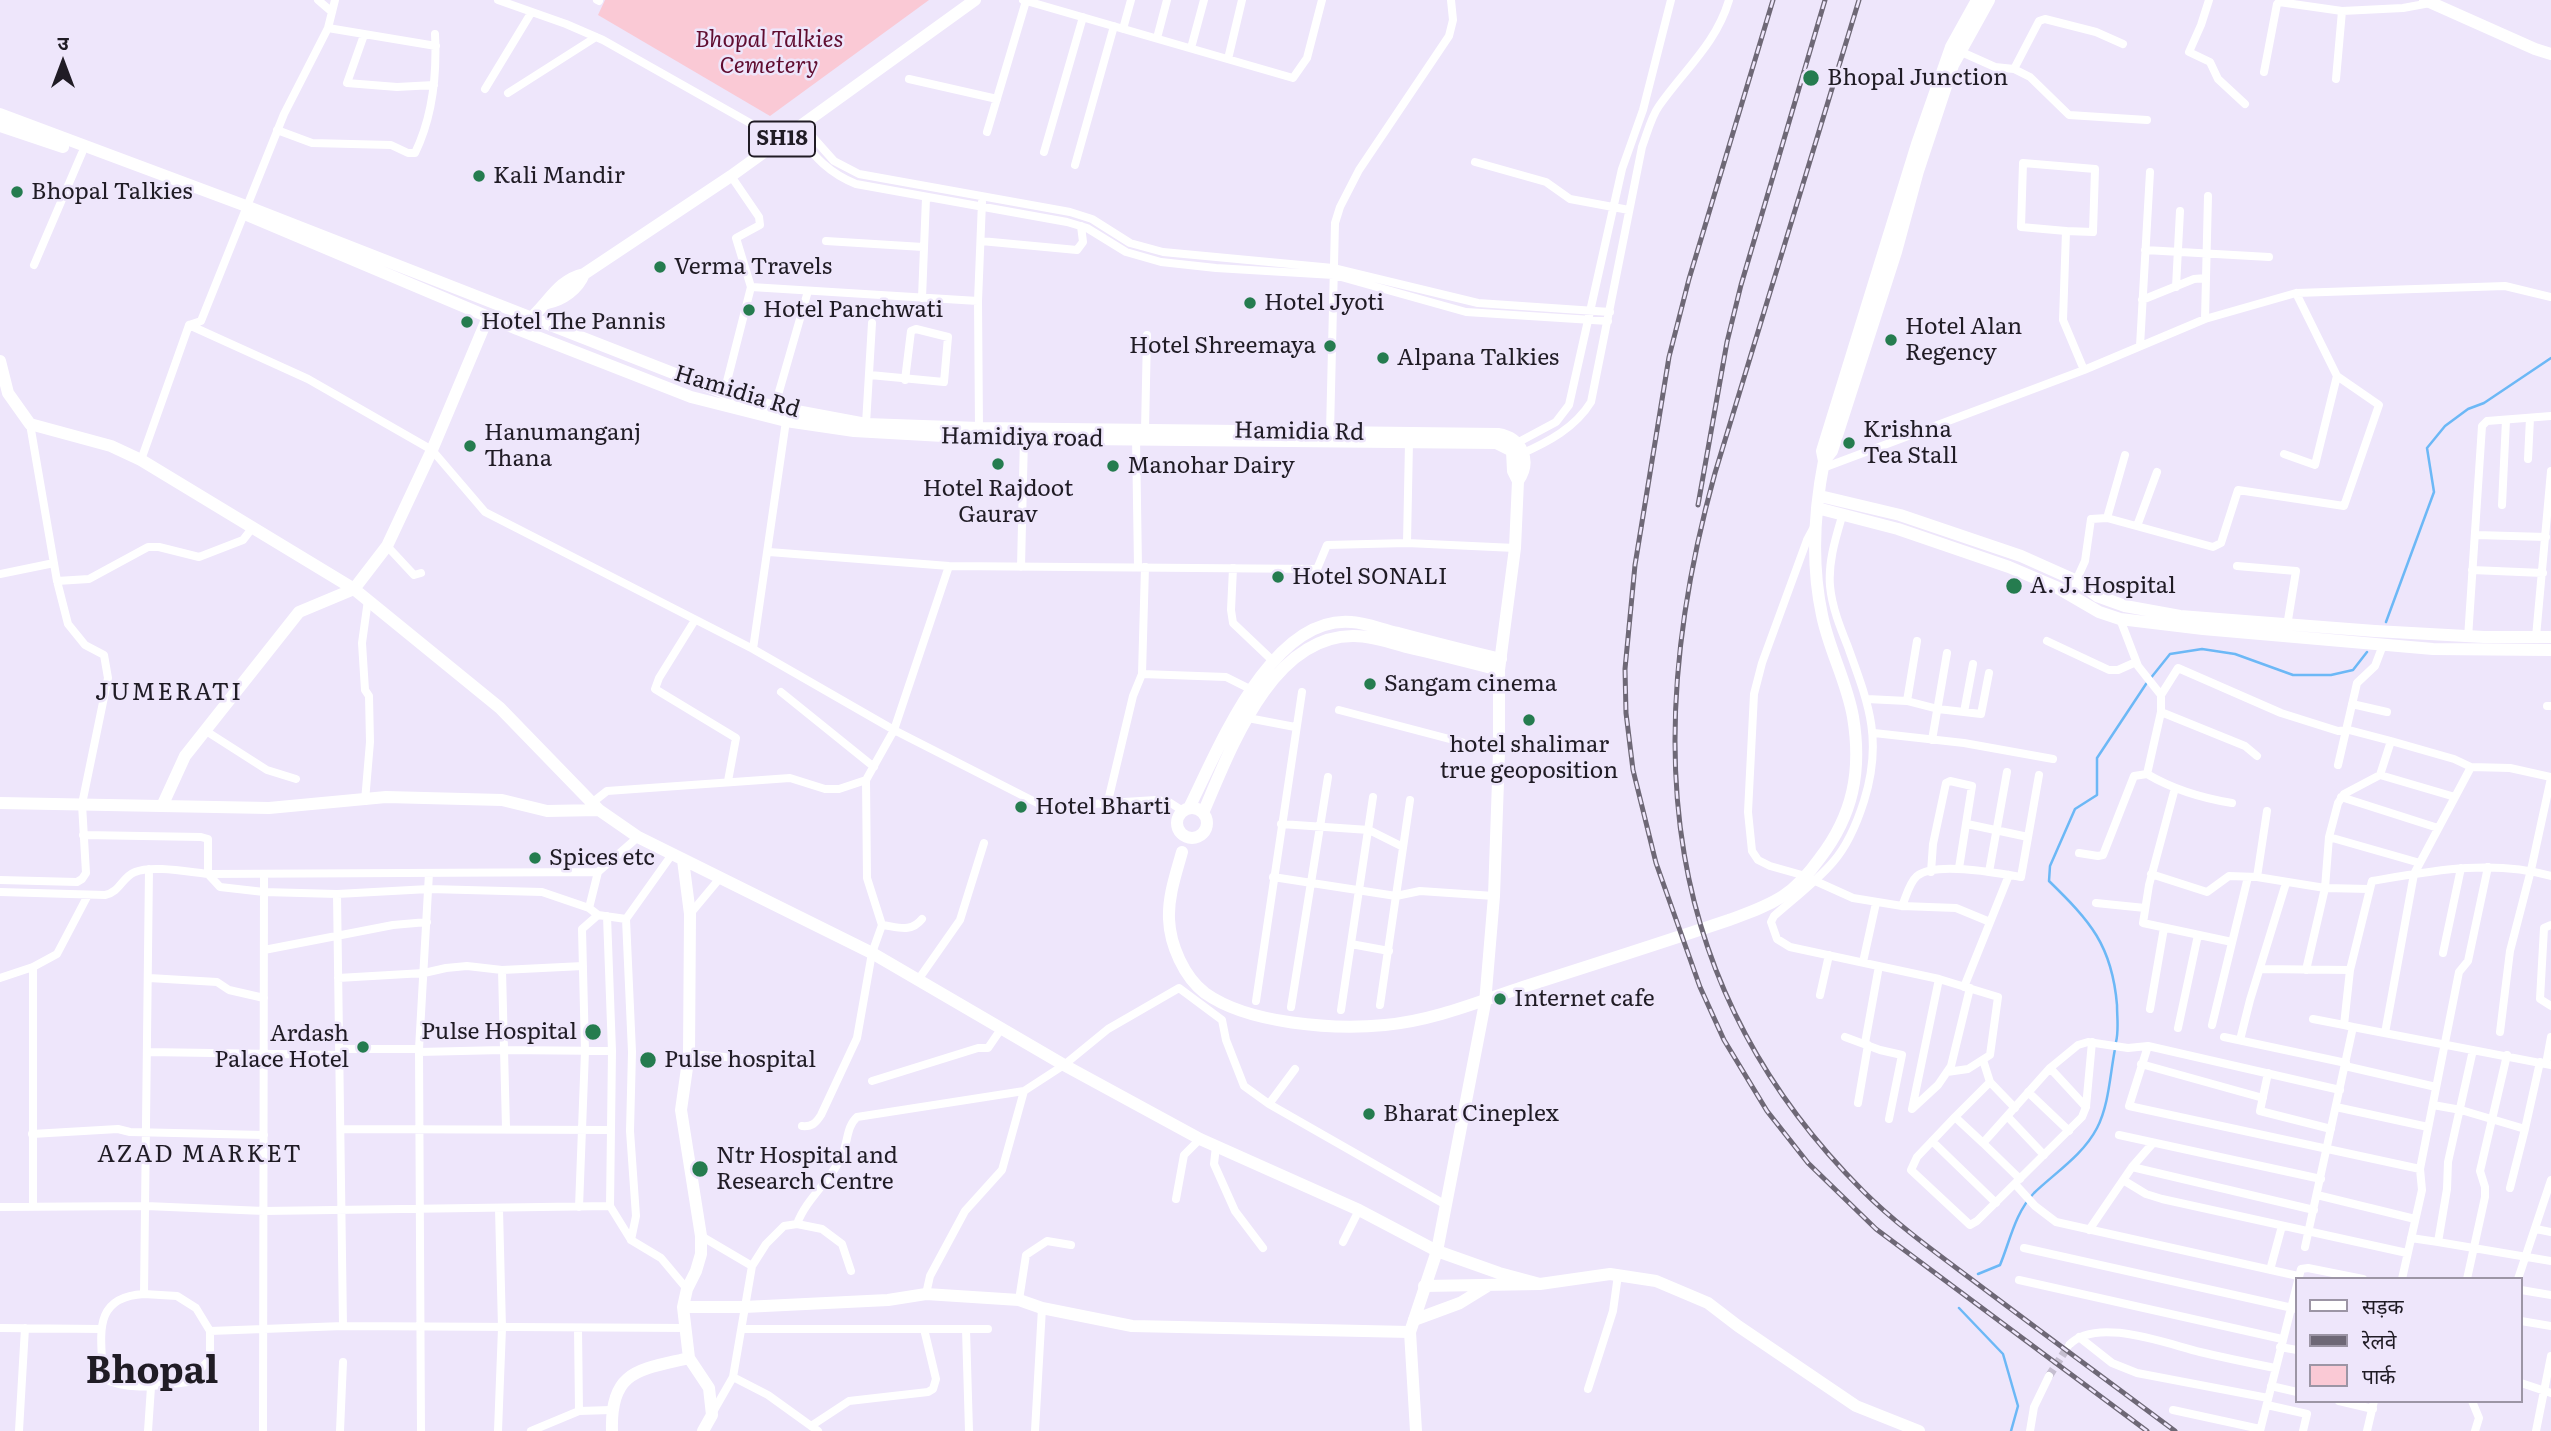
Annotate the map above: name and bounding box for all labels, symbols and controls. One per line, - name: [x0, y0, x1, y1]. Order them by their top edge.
- park label: Bhopal Talkies Cemetery: [695, 26, 843, 80]
- north arrow: [28, 28, 98, 98]
- text: उ: [57, 28, 69, 56]
- place label: Bhopal Junction: [1827, 64, 2008, 92]
- marker: Bhopal Junction: [1801, 68, 1821, 88]
- road number: SH18: [749, 122, 815, 156]
- place label: Kali Mandir: [493, 162, 625, 190]
- marker: Kali Mandir: [471, 168, 487, 184]
- place label: Bhopal Talkies: [31, 178, 193, 206]
- marker: Bhopal Talkies: [9, 184, 25, 200]
- place label: Verma Travels: [674, 253, 832, 281]
- marker: Verma Travels: [652, 259, 668, 275]
- place label: Hotel Jyoti: [1264, 289, 1384, 317]
- marker: Hotel Jyoti: [1242, 295, 1258, 311]
- place label: Hotel Panchwati: [763, 296, 943, 324]
- marker: Hotel Panchwati: [741, 302, 757, 318]
- place label: Hotel The Pannis: [481, 308, 665, 336]
- place label: Hotel Alan Regency: [1905, 313, 2022, 367]
- marker: Hotel The Pannis: [459, 314, 475, 330]
- place label: Hotel Shreemaya: [1129, 332, 1316, 360]
- marker: Hotel Alan Regency: [1883, 332, 1899, 348]
- marker: Hotel Shreemaya: [1322, 338, 1338, 354]
- place label: Alpana Talkies: [1397, 344, 1559, 372]
- marker: Alpana Talkies: [1375, 350, 1391, 366]
- street label: Hamidia Rd: [671, 360, 803, 424]
- place label: Krishna Tea Stall: [1863, 416, 1958, 470]
- street label: Hamidia Rd: [1234, 417, 1364, 447]
- place label: Hanumanganj Thana: [484, 419, 641, 473]
- street label: Hamidiya road: [940, 423, 1104, 453]
- marker: Krishna Tea Stall: [1841, 435, 1857, 451]
- marker: Hanumanganj Thana: [462, 438, 478, 454]
- place label: Manohar Dairy: [1127, 452, 1295, 480]
- marker: Hotel Rajdoot Gaurav: [990, 456, 1006, 472]
- marker: Manohar Dairy: [1105, 458, 1121, 474]
- place label: Hotel Rajdoot Gaurav: [923, 475, 1073, 529]
- place label: Hotel SONALI: [1292, 563, 1448, 591]
- marker: Hotel SONALI: [1270, 569, 1286, 585]
- place label: A. J. Hospital: [2030, 572, 2176, 600]
- marker: A. J. Hospital: [2004, 576, 2024, 596]
- place label: Sangam cinema: [1384, 670, 1557, 698]
- marker: Sangam cinema: [1362, 676, 1378, 692]
- district label: JUMERATI: [96, 679, 242, 707]
- marker: hotel shalimar true geoposition: [1521, 712, 1537, 728]
- place label: hotel shalimar true geoposition: [1440, 731, 1618, 785]
- place label: Hotel Bharti: [1035, 793, 1171, 821]
- marker: Hotel Bharti: [1013, 799, 1029, 815]
- place label: Spices etc: [549, 844, 655, 872]
- marker: Spices etc: [527, 850, 543, 866]
- place label: Internet cafe: [1514, 985, 1655, 1013]
- marker: Internet cafe: [1492, 991, 1508, 1007]
- place label: Pulse Hospital: [421, 1018, 577, 1046]
- place label: Ardash Palace Hotel: [214, 1020, 349, 1074]
- marker: Pulse Hospital: [583, 1022, 603, 1042]
- marker: Ardash Palace Hotel: [355, 1039, 371, 1055]
- place label: Pulse hospital: [664, 1046, 816, 1074]
- marker: Pulse hospital: [638, 1050, 658, 1070]
- place label: Bharat Cineplex: [1383, 1100, 1559, 1128]
- marker: Bharat Cineplex: [1361, 1106, 1377, 1122]
- district label: AZAD MARKET: [99, 1141, 301, 1169]
- place label: Ntr Hospital and Research Centre: [716, 1142, 898, 1196]
- marker: Ntr Hospital and Research Centre: [690, 1159, 710, 1179]
- legend: [2296, 1277, 2523, 1403]
- text: सड़क: [2362, 1289, 2404, 1320]
- text: रेलवे: [2362, 1324, 2397, 1355]
- district label: Bhopal: [86, 1350, 218, 1394]
- text: पार्क: [2362, 1359, 2396, 1390]

